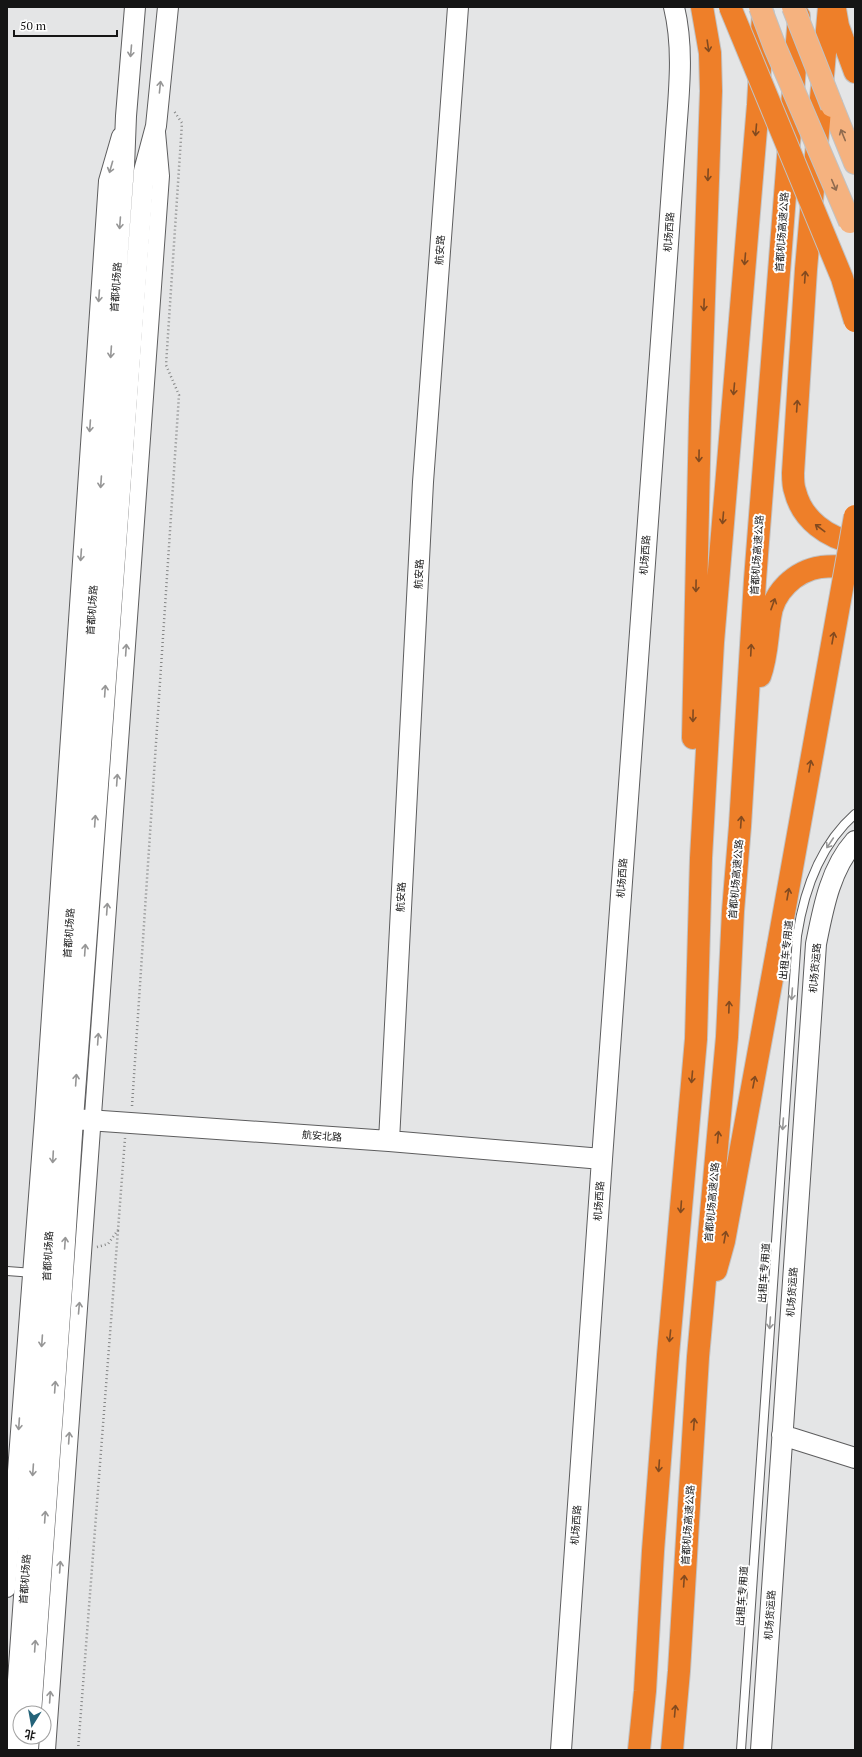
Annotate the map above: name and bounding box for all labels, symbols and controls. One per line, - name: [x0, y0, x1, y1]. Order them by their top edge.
- scale bar: [14, 12, 117, 38]
- text: 50 m: [20, 18, 47, 33]
- one-way arrow: [704, 39, 712, 52]
- one-way arrow: [128, 44, 135, 57]
- one-way arrow: [156, 81, 164, 94]
- one-way arrow: [752, 123, 760, 136]
- one-way arrow: [839, 129, 847, 141]
- one-way arrow: [107, 160, 114, 173]
- one-way arrow: [704, 168, 712, 181]
- one-way arrow: [831, 179, 838, 191]
- street label: 首都机场高速公路: [773, 192, 791, 272]
- street label: 机场西路: [661, 212, 677, 252]
- one-way arrow: [117, 216, 124, 229]
- street label: 航安路: [432, 235, 448, 265]
- one-way arrow: [741, 252, 749, 265]
- street label: 首都机场路: [108, 262, 124, 312]
- one-way arrow: [802, 271, 809, 284]
- one-way arrow: [96, 289, 103, 302]
- one-way arrow: [700, 298, 707, 311]
- one-way arrow: [107, 345, 114, 358]
- one-way arrow: [731, 382, 738, 395]
- one-way arrow: [793, 400, 800, 413]
- one-way arrow: [87, 419, 94, 432]
- one-way arrow: [695, 449, 703, 462]
- one-way arrow: [98, 475, 105, 488]
- one-way arrow: [720, 511, 727, 524]
- street label: 首都机场高速公路: [748, 515, 766, 595]
- one-way arrow: [814, 523, 825, 532]
- street label: 机场西路: [637, 535, 653, 575]
- one-way arrow: [78, 549, 85, 562]
- street label: 航安路: [412, 559, 426, 589]
- one-way arrow: [692, 579, 700, 592]
- street label: 首都机场路: [84, 585, 100, 635]
- one-way arrow: [770, 598, 778, 610]
- one-way arrow: [829, 632, 837, 645]
- one-way arrow: [123, 644, 130, 657]
- one-way arrow: [748, 644, 755, 657]
- one-way arrow: [101, 685, 108, 698]
- one-way arrow: [689, 709, 697, 722]
- one-way arrow: [807, 760, 815, 773]
- one-way arrow: [113, 774, 120, 787]
- one-way arrow: [91, 815, 98, 828]
- one-way arrow: [737, 816, 744, 829]
- one-way arrow: [826, 837, 834, 848]
- street label: 首都机场高速公路: [726, 839, 746, 919]
- street label: 机场西路: [614, 858, 630, 898]
- street label: 航安路: [394, 882, 408, 912]
- one-way arrow: [784, 888, 792, 901]
- one-way arrow: [104, 903, 111, 916]
- street label: 首都机场路: [61, 908, 77, 958]
- street label: 出租车专用道: [776, 919, 796, 981]
- street label: 机场货运路: [806, 943, 824, 993]
- one-way arrow: [82, 944, 89, 957]
- one-way arrow: [788, 987, 795, 1000]
- one-way arrow: [725, 1001, 732, 1014]
- one-way arrow: [94, 1033, 101, 1046]
- one-way arrow: [688, 1070, 696, 1083]
- one-way arrow: [72, 1074, 79, 1087]
- one-way arrow: [751, 1076, 759, 1089]
- one-way arrow: [780, 1117, 787, 1130]
- street label: 航安北路: [302, 1128, 342, 1144]
- one-way arrow: [715, 1131, 722, 1144]
- one-way arrow: [50, 1150, 57, 1163]
- street label: 首都机场高速公路: [702, 1162, 722, 1242]
- street label: 机场西路: [591, 1181, 607, 1221]
- one-way arrow: [677, 1200, 684, 1213]
- street label: 首都机场路: [40, 1231, 56, 1281]
- one-way arrow: [721, 1231, 729, 1244]
- one-way arrow: [61, 1237, 68, 1250]
- street label: 出租车专用道: [755, 1243, 773, 1303]
- street label: 机场货运路: [784, 1267, 800, 1317]
- one-way arrow: [76, 1302, 83, 1315]
- one-way arrow: [767, 1316, 774, 1329]
- one-way arrow: [666, 1329, 674, 1342]
- one-way arrow: [39, 1334, 46, 1347]
- one-way arrow: [51, 1381, 58, 1394]
- one-way arrow: [16, 1417, 23, 1430]
- one-way arrow: [691, 1418, 698, 1431]
- one-way arrow: [65, 1432, 72, 1445]
- one-way arrow: [656, 1459, 663, 1472]
- one-way arrow: [29, 1463, 36, 1476]
- street label: 首都机场高速公路: [679, 1485, 697, 1565]
- street label: 机场西路: [568, 1505, 584, 1545]
- one-way arrow: [42, 1511, 49, 1524]
- street label: 首都机场路: [17, 1554, 33, 1604]
- one-way arrow: [56, 1561, 63, 1574]
- street label: 出租车专用道: [733, 1566, 751, 1626]
- one-way arrow: [681, 1575, 688, 1588]
- street label: 机场货运路: [762, 1590, 778, 1640]
- one-way arrow: [32, 1640, 39, 1653]
- one-way arrow: [47, 1691, 54, 1704]
- north arrow: [12, 1705, 52, 1745]
- one-way arrow: [672, 1705, 679, 1718]
- text: 北: [23, 1727, 37, 1743]

